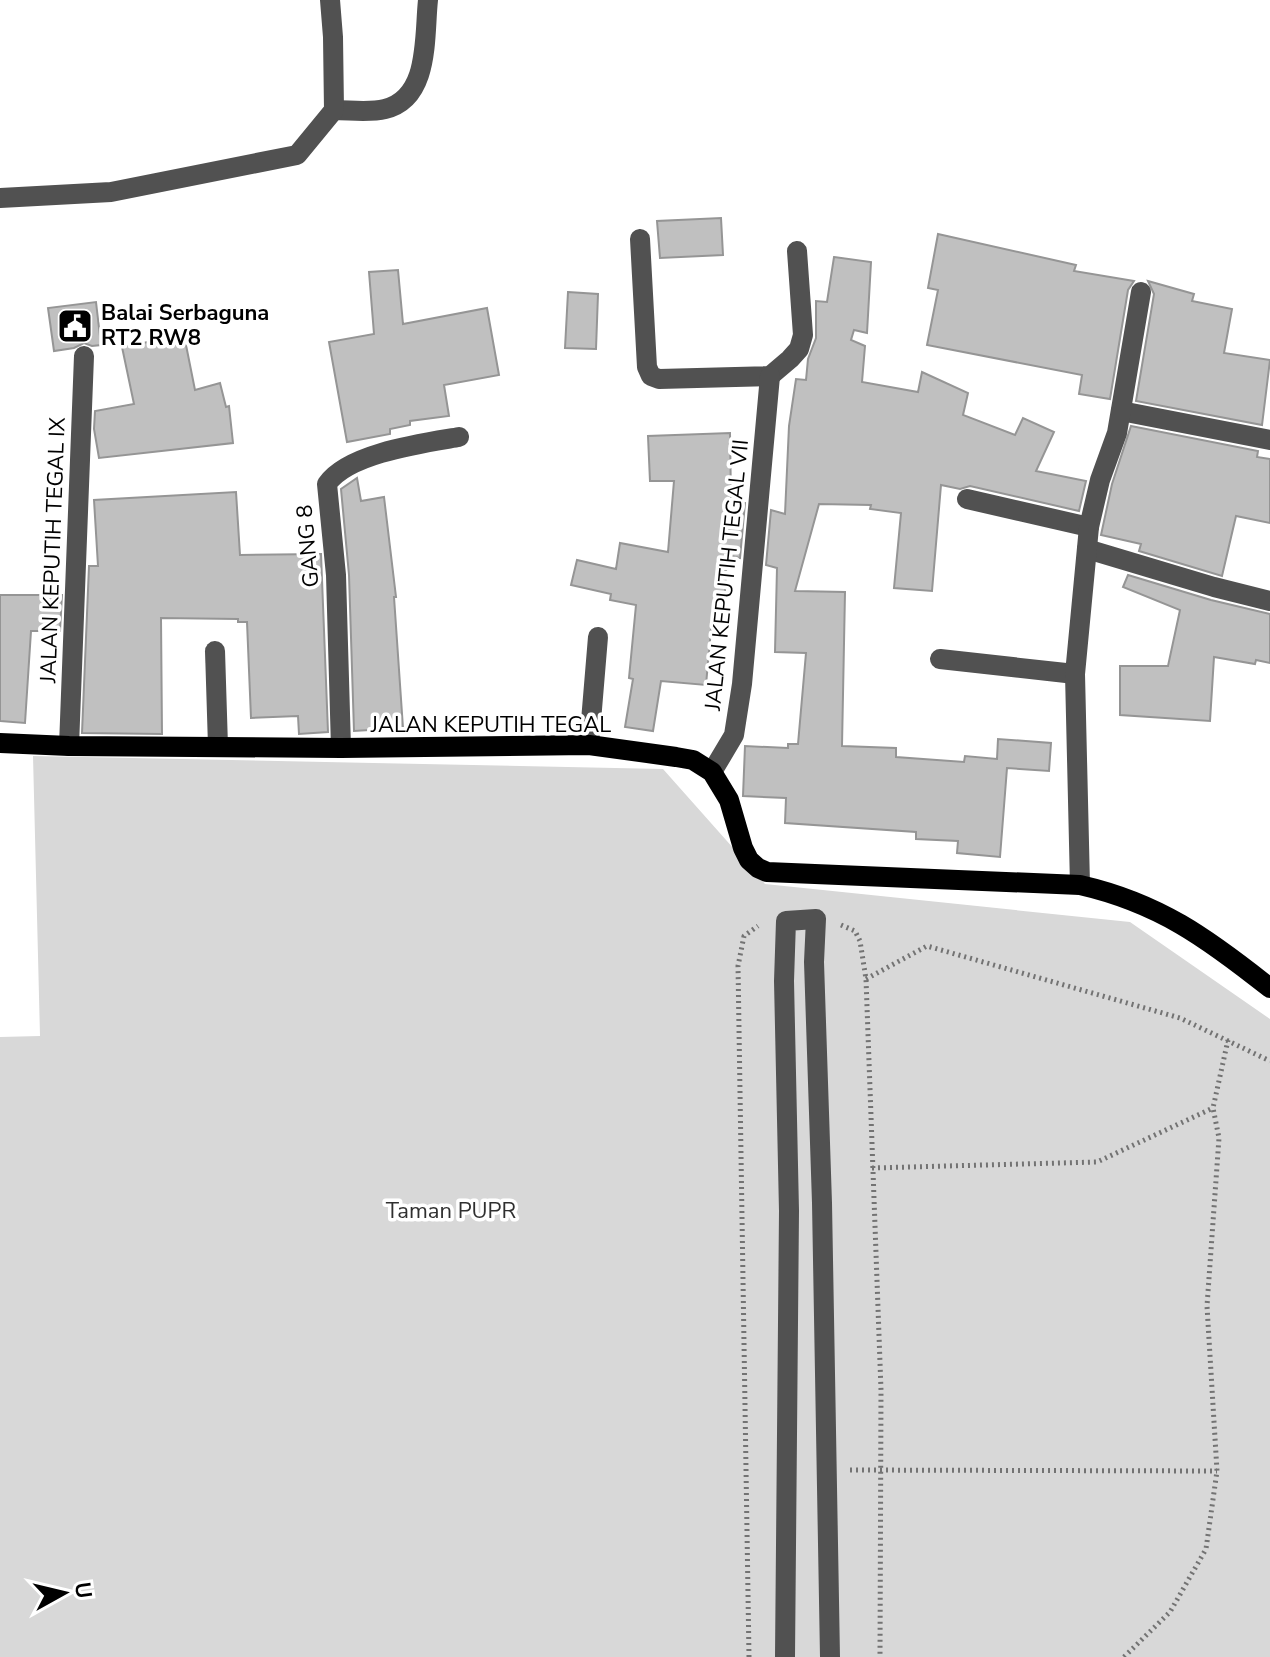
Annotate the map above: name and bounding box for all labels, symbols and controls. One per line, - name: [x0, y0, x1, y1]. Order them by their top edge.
- place label: Balai Serbaguna RT2 RW8: [101, 298, 269, 353]
- public building icon: Balai Serbaguna RT2 RW8: [56, 307, 94, 345]
- street label: JALAN KEPUTIH TEGAL IX: [33, 416, 73, 684]
- street label: JALAN KEPUTIH TEGAL VII: [698, 438, 756, 713]
- street label: GANG 8: [289, 503, 327, 589]
- street label: JALAN KEPUTIH TEGAL: [370, 710, 611, 740]
- park label: Taman PUPR: [386, 1196, 517, 1226]
- north arrow: [24, 1553, 104, 1633]
- text: U: [67, 1580, 99, 1600]

